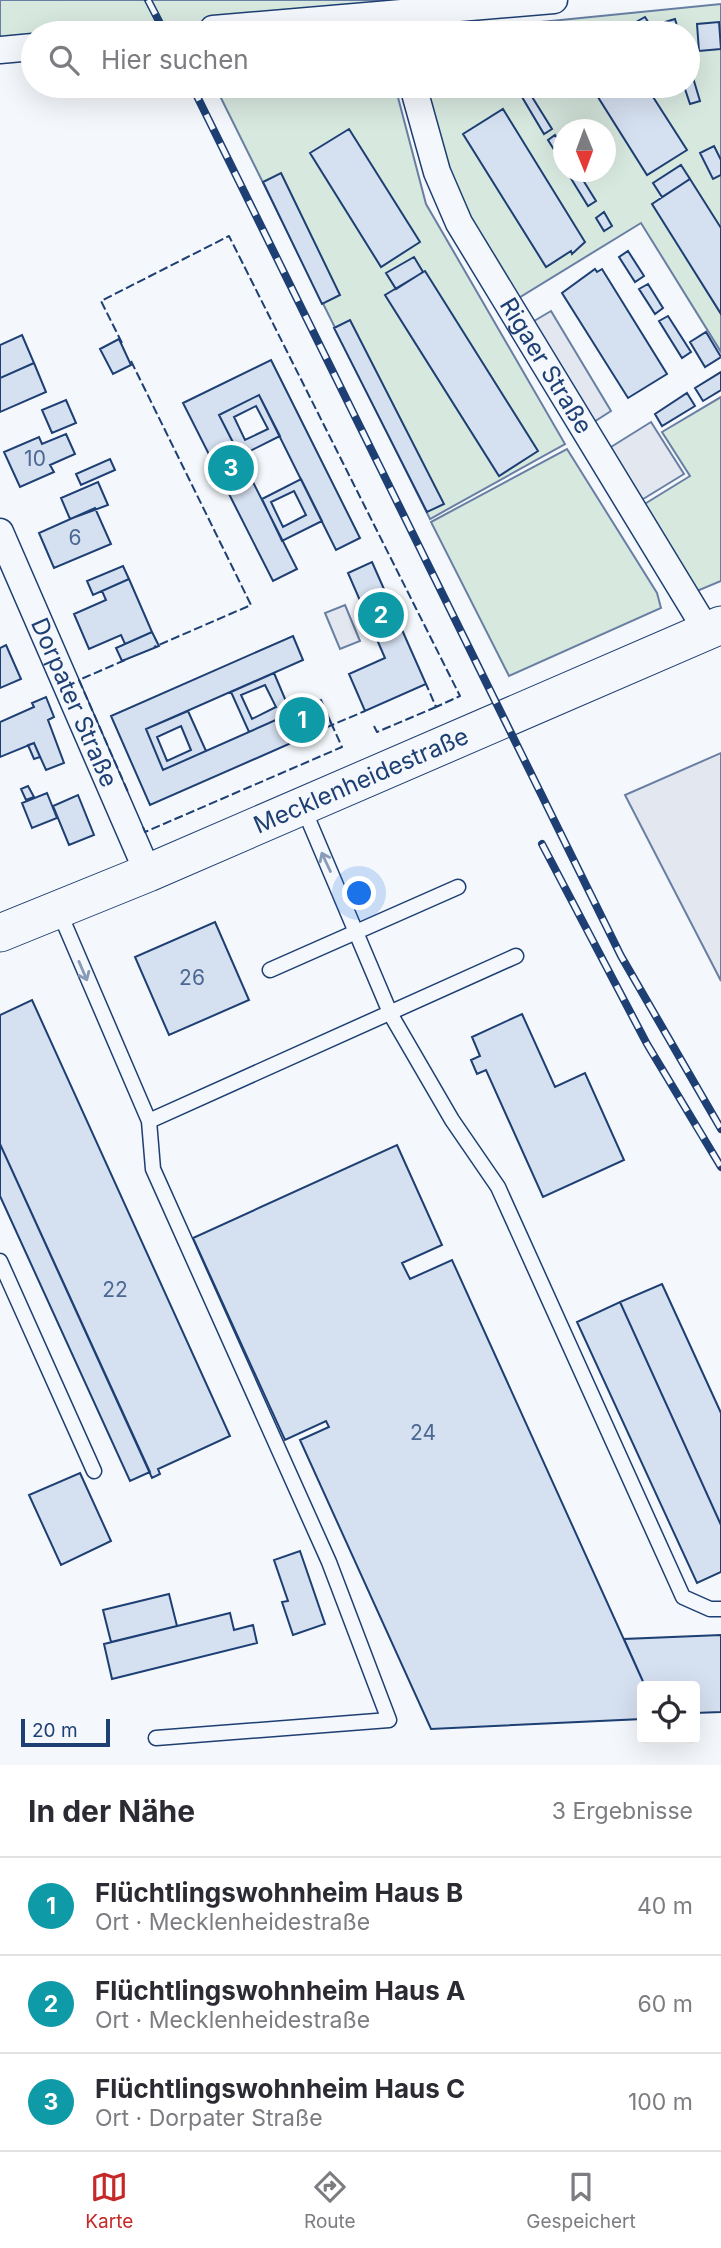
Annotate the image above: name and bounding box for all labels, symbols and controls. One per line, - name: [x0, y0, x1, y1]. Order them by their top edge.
- search box: [21, 21, 700, 98]
- icon: search: [45, 41, 83, 79]
- text: Hier suchen: [101, 44, 249, 75]
- north arrow: [553, 119, 616, 182]
- street label: Rigaer Straße: [494, 292, 599, 439]
- pin: 3: [208, 442, 254, 494]
- house number: 10: [24, 446, 46, 471]
- house number: 6: [68, 525, 82, 550]
- pin: 2: [358, 589, 404, 641]
- street label: Dorpater Straße: [25, 613, 124, 791]
- pin: 1: [279, 694, 325, 746]
- street label: Mecklenheidestraße: [249, 721, 473, 839]
- one-way arrow: [319, 852, 332, 873]
- your location: [342, 876, 376, 910]
- one-way arrow: [78, 959, 91, 981]
- house number: 26: [179, 965, 205, 990]
- house number: 22: [102, 1277, 128, 1302]
- house number: 24: [410, 1420, 436, 1445]
- map controls: [637, 1681, 700, 1744]
- button: locate: [637, 1681, 700, 1744]
- scale bar: [21, 1716, 110, 1748]
- text: 20 m: [32, 1719, 78, 1742]
- text: In der Nähe: [28, 1793, 195, 1829]
- text: 3 Ergebnisse: [552, 1797, 693, 1825]
- text: Flüchtlingswohnheim Haus B: [95, 1877, 463, 1908]
- text: 1: [46, 1892, 56, 1920]
- text: 40 m: [637, 1892, 693, 1920]
- text: Ort · Mecklenheidestraße: [95, 1908, 370, 1936]
- text: Flüchtlingswohnheim Haus A: [95, 1975, 465, 2006]
- text: 2: [44, 1990, 58, 2018]
- text: 60 m: [638, 1990, 693, 2018]
- text: Ort · Mecklenheidestraße: [95, 2006, 370, 2034]
- text: Flüchtlingswohnheim Haus C: [95, 2073, 465, 2104]
- text: 3: [44, 2088, 58, 2116]
- text: 100 m: [628, 2088, 693, 2116]
- text: Ort · Dorpater Straße: [95, 2104, 323, 2132]
- tab: Karte: [85, 2168, 133, 2233]
- tab: Route: [304, 2168, 356, 2233]
- tab: Gespeichert: [526, 2168, 636, 2233]

